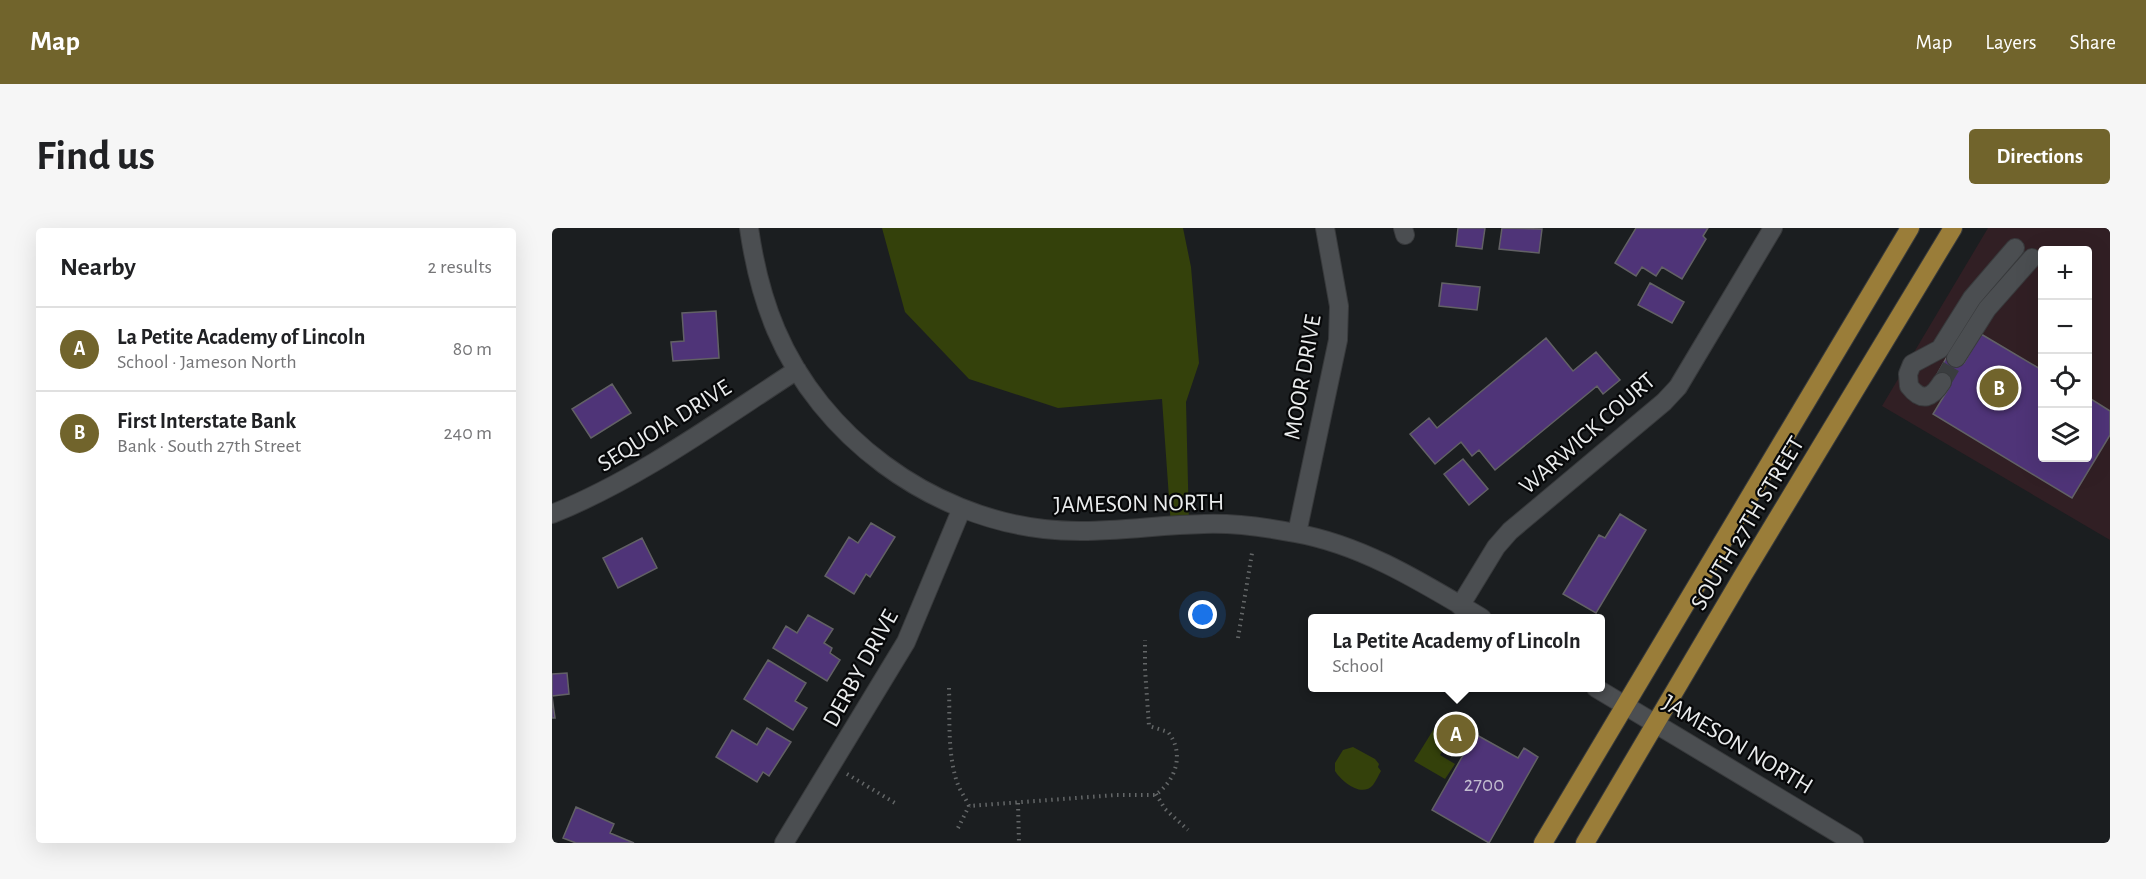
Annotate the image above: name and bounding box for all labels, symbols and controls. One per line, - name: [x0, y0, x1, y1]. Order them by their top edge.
- text: Map: [30, 28, 80, 56]
- text: Map: [1916, 32, 1952, 53]
- text: Layers: [1985, 32, 2036, 53]
- text: Share: [2069, 32, 2116, 53]
- button: Directions: [1969, 129, 2110, 184]
- text: Find us: [36, 135, 155, 177]
- map controls: [2038, 246, 2092, 462]
- button: +: [2038, 246, 2092, 300]
- text: Nearby: [60, 254, 136, 280]
- text: 2 results: [428, 257, 492, 277]
- button: −: [2038, 300, 2092, 354]
- street label: MOOR DRIVE: [1280, 312, 1326, 442]
- text: La Petite Academy of Lincoln: [117, 326, 365, 348]
- text: A: [74, 339, 86, 359]
- text: 80 m: [453, 339, 492, 359]
- text: School · Jameson North: [117, 352, 297, 372]
- button: locate: [2038, 354, 2092, 408]
- pin: B: [1980, 366, 2018, 410]
- street label: WARWICK COURT: [1515, 368, 1660, 499]
- street label: SEQUOIA DRIVE: [594, 375, 736, 476]
- button: layers: [2038, 408, 2092, 462]
- text: First Interstate Bank: [117, 410, 296, 432]
- text: B: [74, 423, 85, 443]
- text: 240 m: [443, 423, 492, 443]
- street label: SOUTH 27TH STREET: [1687, 432, 1809, 614]
- text: Bank · South 27th Street: [117, 436, 301, 456]
- street label: JAMESON NORTH: [1054, 491, 1225, 517]
- your location: [1188, 600, 1217, 629]
- street label: DERBY DRIVE: [819, 605, 903, 731]
- popup: [1308, 614, 1605, 692]
- text: La Petite Academy of Lincoln: [1332, 630, 1581, 652]
- text: School: [1332, 656, 1384, 676]
- street label: JAMESON NORTH: [1658, 691, 1817, 799]
- pin: A: [1436, 712, 1476, 756]
- house number: 2700: [1464, 774, 1504, 795]

